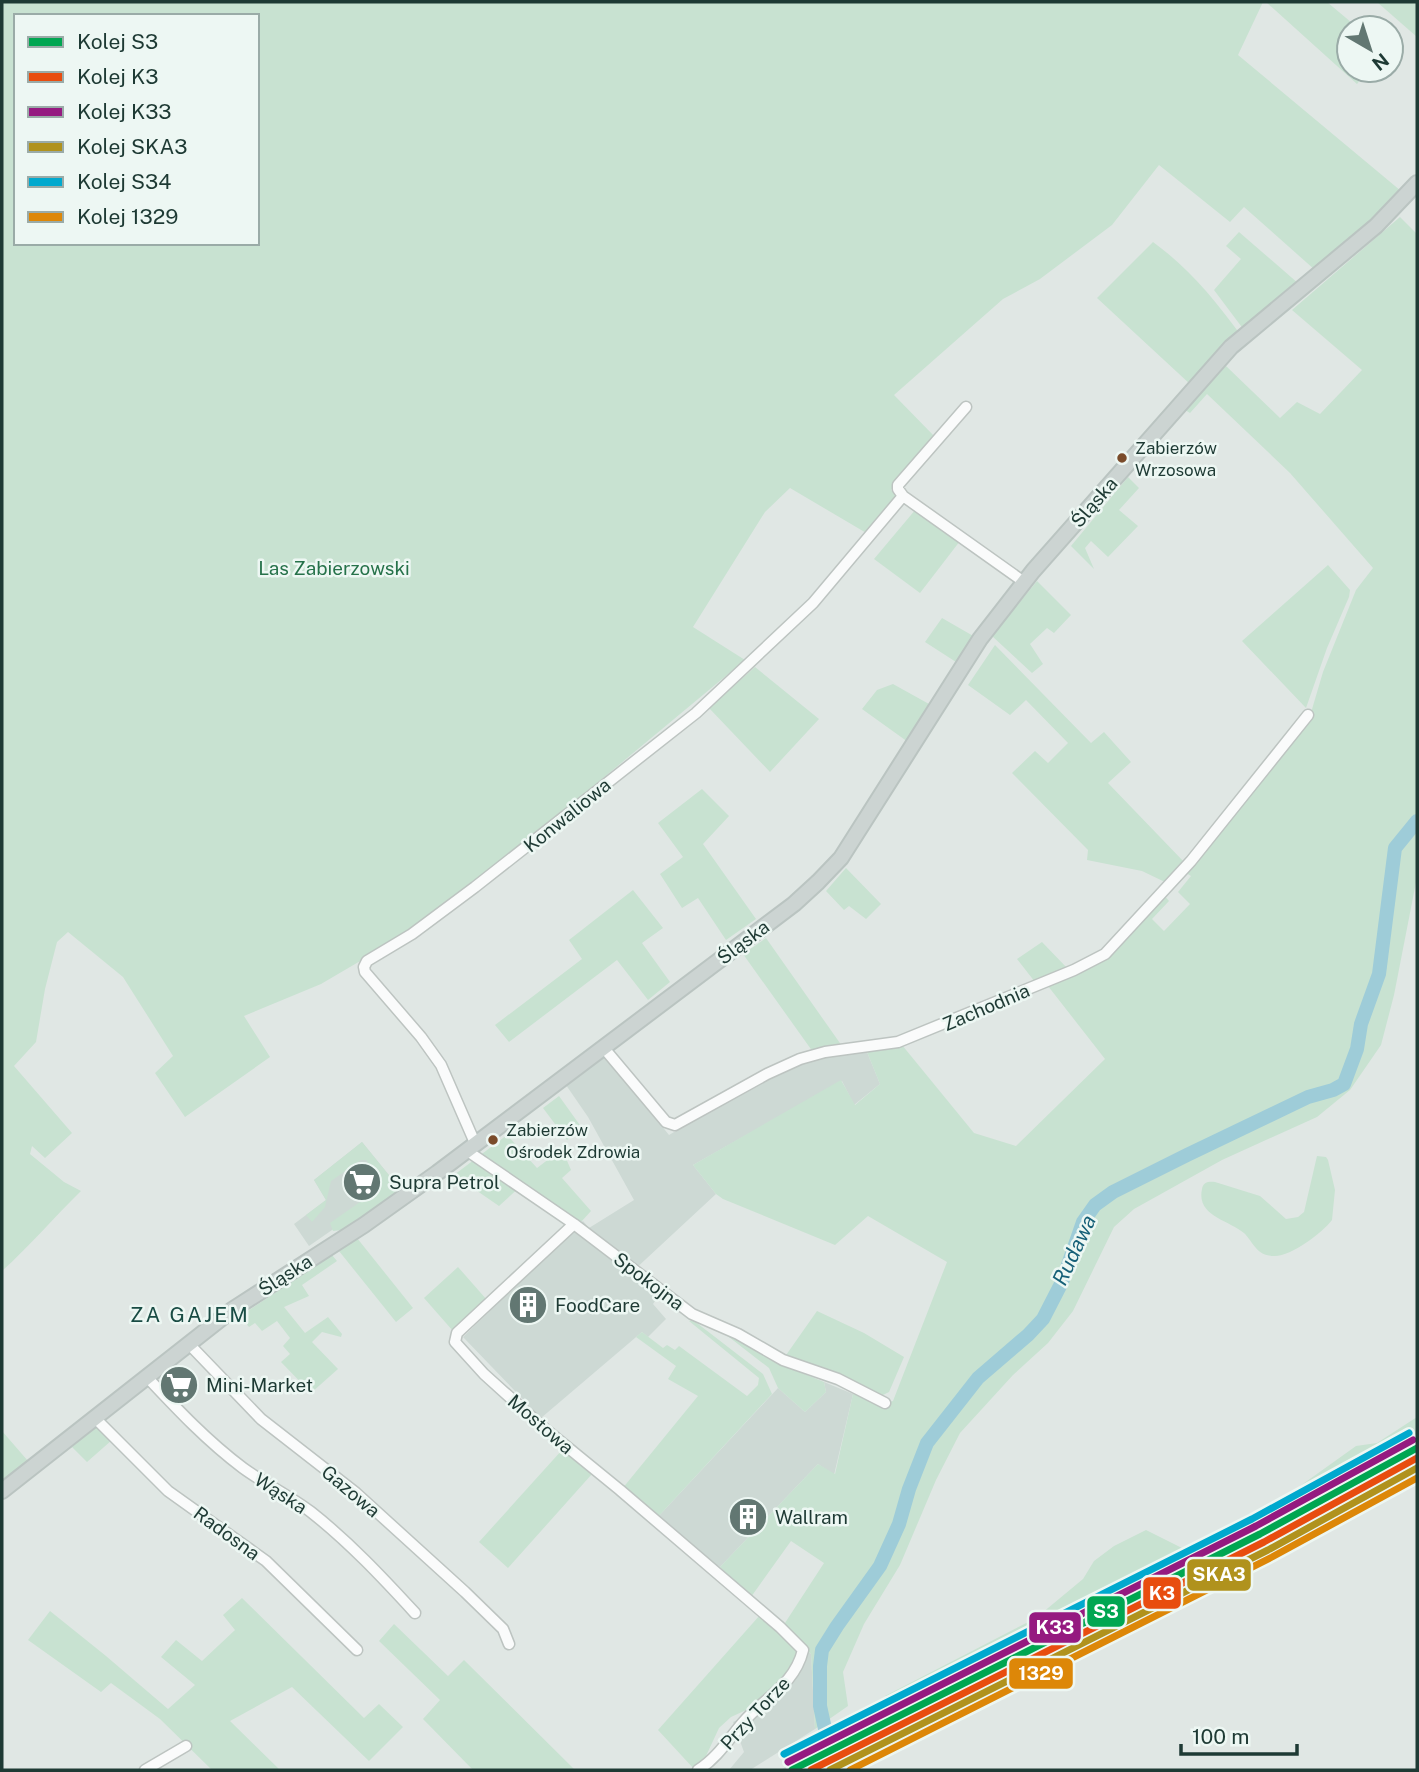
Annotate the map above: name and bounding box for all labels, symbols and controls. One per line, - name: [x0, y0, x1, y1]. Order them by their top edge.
- legend: [14, 14, 259, 245]
- north arrow: [1335, 14, 1405, 84]
- text: Kolej S3: [77, 29, 158, 54]
- text: N: [1368, 49, 1393, 75]
- text: Kolej K3: [77, 64, 159, 89]
- text: Kolej K33: [77, 99, 172, 124]
- text: Kolej SKA3: [77, 134, 188, 159]
- text: Kolej S34: [77, 169, 171, 194]
- text: Kolej 1329: [77, 204, 178, 229]
- place label: Zabierzów Wrzosowa: [1135, 438, 1217, 480]
- marker: Zabierzów Wrzosowa: [1115, 451, 1129, 465]
- street label: Śląska: [1066, 472, 1122, 532]
- park label: Las Zabierzowski: [258, 557, 410, 579]
- street label: Konwaliowa: [519, 773, 615, 857]
- street label: Śląska: [713, 915, 773, 969]
- street label: Zachodnia: [939, 979, 1033, 1035]
- place label: Zabierzów Ośrodek Zdrowia: [506, 1120, 640, 1162]
- marker: Zabierzów Ośrodek Zdrowia: [486, 1133, 500, 1147]
- supermarket icon: Supra Petrol: [341, 1161, 383, 1203]
- place label: Supra Petrol: [389, 1171, 500, 1193]
- water label: Rudawa: [1047, 1211, 1101, 1289]
- street label: Spokojna: [610, 1247, 688, 1315]
- street label: Śląska: [254, 1250, 316, 1300]
- building icon: FoodCare: [507, 1284, 549, 1326]
- place label: FoodCare: [555, 1294, 640, 1316]
- district label: ZA GAJEM: [130, 1302, 250, 1327]
- supermarket icon: Mini-Market: [158, 1364, 200, 1406]
- place label: Mini-Market: [206, 1374, 313, 1396]
- street label: Mostowa: [504, 1390, 578, 1458]
- street label: Gazowa: [317, 1460, 385, 1522]
- street label: Wąska: [251, 1468, 311, 1518]
- building icon: Wallram: [727, 1496, 769, 1538]
- street label: Radosna: [190, 1502, 264, 1564]
- place label: Wallram: [775, 1506, 848, 1528]
- line badge: SKA3: [1186, 1558, 1252, 1592]
- text: SKA3: [1192, 1563, 1246, 1585]
- line badge: K3: [1142, 1576, 1182, 1610]
- text: K3: [1149, 1582, 1175, 1604]
- line badge: S3: [1086, 1595, 1126, 1628]
- text: S3: [1093, 1600, 1119, 1622]
- line badge: K33: [1028, 1611, 1082, 1644]
- text: K33: [1036, 1616, 1074, 1638]
- line badge: 1329: [1008, 1657, 1074, 1690]
- text: 1329: [1018, 1662, 1064, 1684]
- street label: Przy Torze: [716, 1672, 794, 1754]
- scale bar: [1181, 1712, 1296, 1756]
- text: 100 m: [1192, 1724, 1249, 1749]

